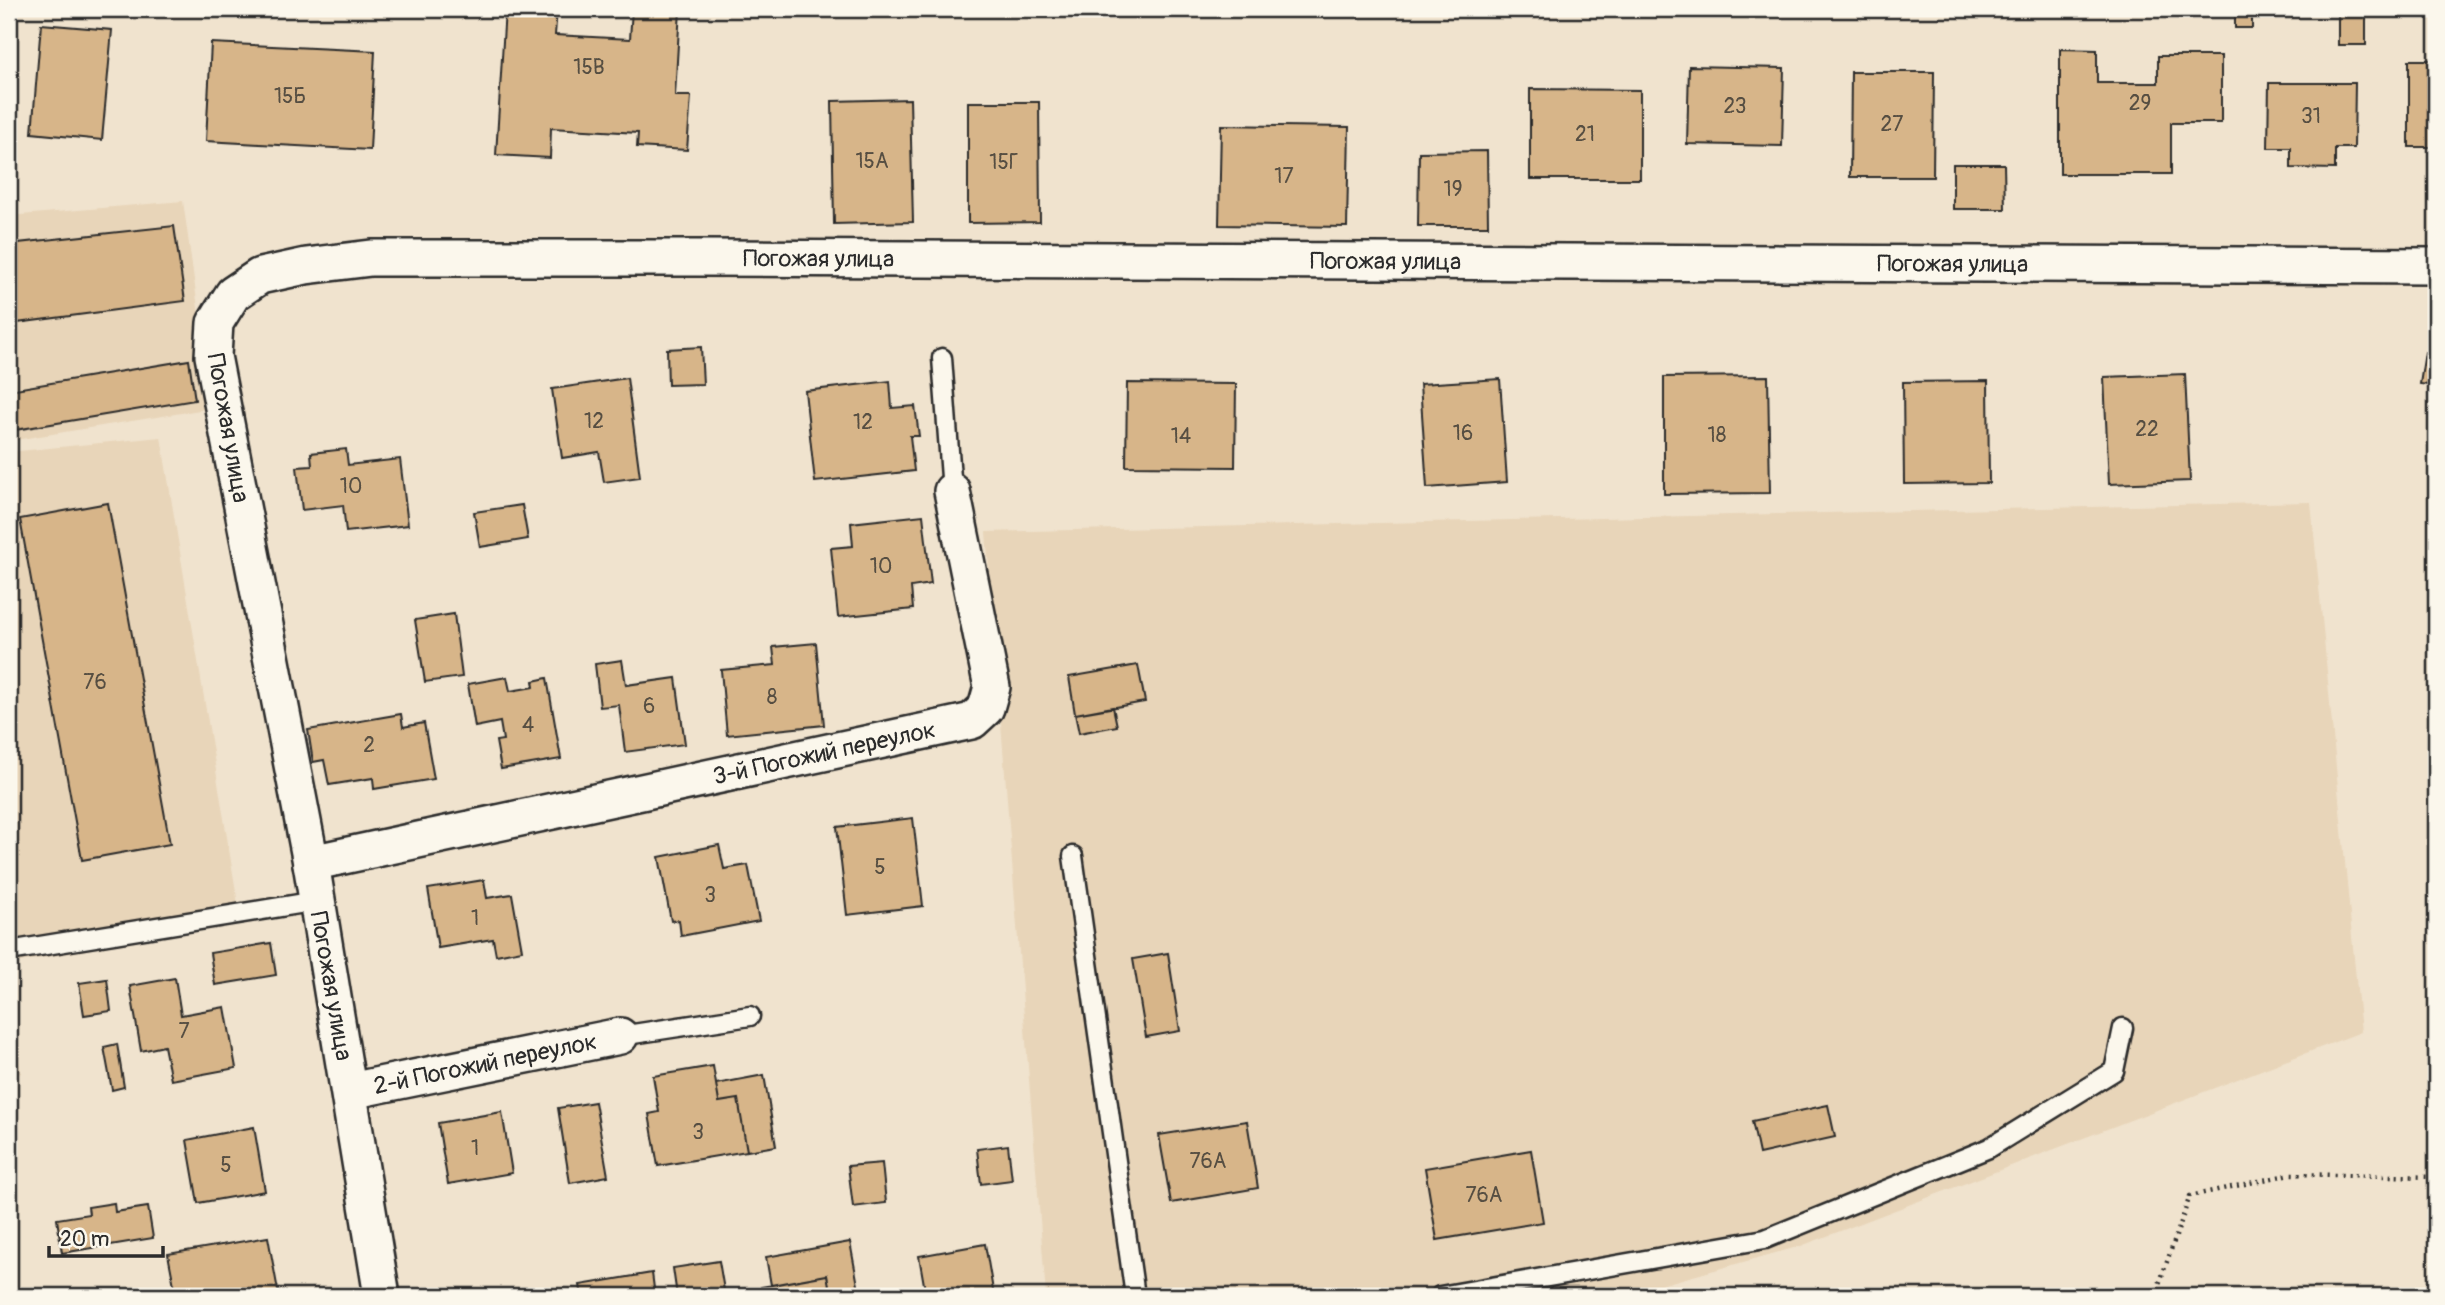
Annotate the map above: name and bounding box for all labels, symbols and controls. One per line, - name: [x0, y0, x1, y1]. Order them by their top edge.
- house number: 15В: [573, 54, 605, 81]
- house number: 15Б: [274, 83, 306, 110]
- house number: 29: [2129, 90, 2151, 117]
- house number: 23: [1724, 93, 1746, 120]
- house number: 31: [2301, 103, 2321, 130]
- house number: 27: [1881, 111, 1903, 138]
- house number: 21: [1575, 121, 1595, 148]
- house number: 15А: [855, 148, 889, 175]
- house number: 15Г: [989, 149, 1019, 176]
- house number: 17: [1274, 163, 1294, 190]
- house number: 19: [1443, 176, 1463, 203]
- street label: Погожая улица: [743, 244, 894, 273]
- street label: Погожая улица: [1310, 246, 1461, 276]
- street label: Погожая улица: [1877, 249, 2028, 279]
- street label: Погожая улица: [201, 351, 255, 505]
- house number: 12: [584, 408, 604, 435]
- house number: 12: [853, 409, 873, 436]
- house number: 22: [2135, 416, 2159, 443]
- house number: 16: [1453, 420, 1473, 447]
- house number: 18: [1708, 422, 1726, 449]
- house number: 14: [1171, 423, 1191, 450]
- house number: 10: [340, 473, 362, 500]
- house number: 10: [870, 553, 892, 580]
- house number: 76: [83, 669, 107, 696]
- house number: 8: [767, 684, 777, 711]
- house number: 6: [643, 693, 655, 720]
- house number: 4: [522, 712, 534, 739]
- street label: 3-й Погожий переулок: [710, 715, 938, 791]
- house number: 2: [363, 732, 375, 759]
- house number: 5: [874, 854, 886, 881]
- house number: 3: [704, 882, 716, 909]
- house number: 1: [471, 905, 479, 932]
- street label: Погожая улица: [304, 909, 358, 1063]
- house number: 7: [178, 1018, 190, 1045]
- street label: 2-й Погожий переулок: [371, 1027, 599, 1100]
- house number: 3: [692, 1119, 704, 1146]
- house number: 1: [471, 1135, 479, 1162]
- house number: 76А: [1190, 1148, 1226, 1175]
- house number: 5: [220, 1152, 232, 1179]
- house number: 76А: [1466, 1182, 1502, 1209]
- scale bar: [49, 1214, 163, 1258]
- text: 20 m: [60, 1226, 109, 1253]

